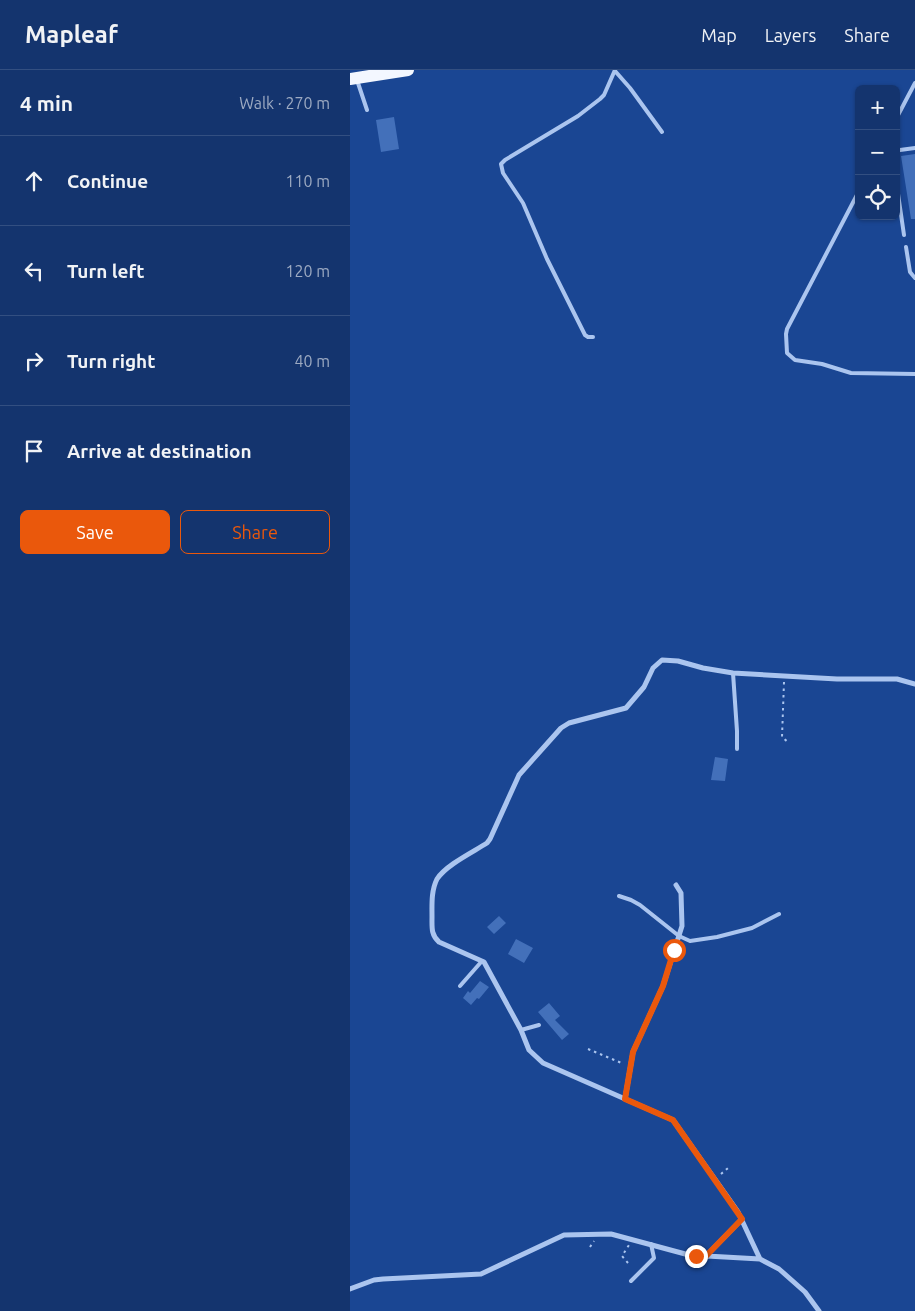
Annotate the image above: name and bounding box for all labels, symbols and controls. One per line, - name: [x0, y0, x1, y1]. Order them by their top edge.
- text: Mapleaf: [25, 21, 118, 48]
- text: Map: [701, 25, 737, 45]
- text: Layers: [765, 25, 816, 45]
- text: Share: [844, 25, 890, 45]
- map controls: [855, 85, 900, 220]
- button: +: [855, 85, 900, 130]
- text: 4 min: [20, 91, 73, 115]
- text: Walk · 270 m: [239, 94, 330, 112]
- button: −: [855, 130, 900, 175]
- icon: ahead: [20, 167, 48, 195]
- text: Continue: [67, 170, 148, 192]
- text: 110 m: [285, 172, 330, 190]
- button: locate: [855, 175, 900, 220]
- icon: left: [20, 257, 48, 285]
- text: Turn left: [67, 260, 145, 282]
- text: 120 m: [285, 262, 330, 280]
- icon: right: [20, 347, 48, 375]
- text: Turn right: [67, 350, 155, 372]
- text: 40 m: [294, 352, 330, 370]
- icon: arrive: [20, 437, 48, 465]
- text: Arrive at destination: [67, 440, 252, 462]
- button: Save: [20, 510, 170, 554]
- button: Share: [180, 510, 330, 554]
- route start: [663, 939, 686, 962]
- route end: [685, 1245, 708, 1268]

